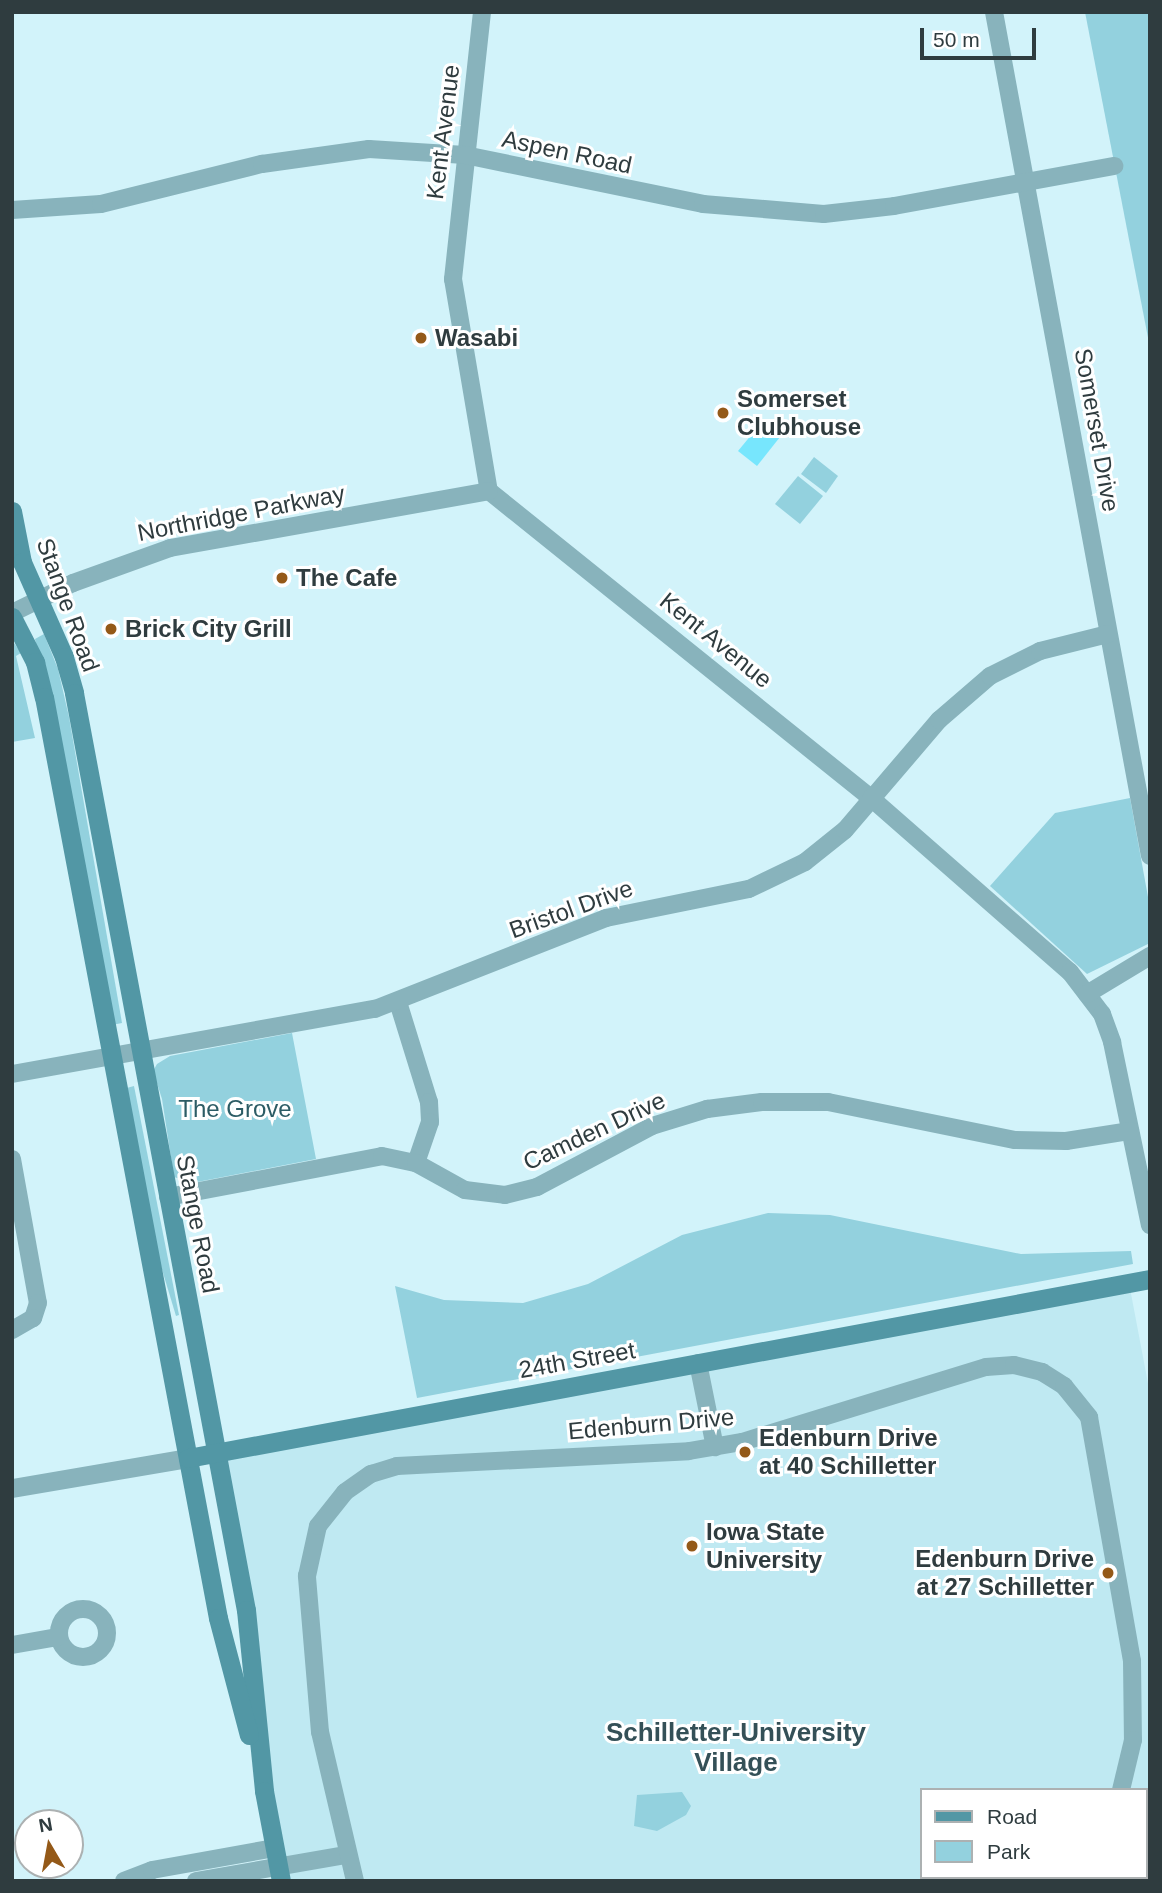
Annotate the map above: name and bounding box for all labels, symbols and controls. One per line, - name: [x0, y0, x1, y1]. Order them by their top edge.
- scale bar: [924, 14, 1040, 58]
- text: 50 m: [933, 28, 980, 51]
- street label: Kent Avenue: [420, 62, 466, 202]
- street label: Aspen Road: [499, 124, 635, 180]
- place label: Wasabi: [435, 324, 518, 352]
- marker: Wasabi: [413, 330, 429, 346]
- street label: Somerset Drive: [1068, 346, 1126, 514]
- place label: Somerset Clubhouse: [737, 385, 861, 441]
- marker: Somerset Clubhouse: [715, 405, 731, 421]
- street label: Northridge Parkway: [135, 479, 347, 547]
- street label: Stange Road: [31, 534, 105, 676]
- place label: The Cafe: [296, 564, 397, 592]
- marker: The Cafe: [274, 570, 290, 586]
- street label: Kent Avenue: [654, 586, 778, 694]
- place label: Brick City Grill: [125, 615, 292, 643]
- marker: Brick City Grill: [103, 621, 119, 637]
- street label: Bristol Drive: [505, 873, 637, 945]
- street label: Camden Drive: [518, 1086, 670, 1176]
- park label: The Grove: [178, 1095, 292, 1123]
- street label: Stange Road: [170, 1152, 226, 1296]
- street label: 24th Street: [517, 1336, 637, 1384]
- street label: Edenburn Drive: [567, 1402, 735, 1446]
- place label: Edenburn Drive at 40 Schilletter: [759, 1424, 938, 1480]
- marker: Edenburn Drive at 40 Schilletter: [737, 1444, 753, 1460]
- place label: Iowa State University: [706, 1518, 825, 1574]
- marker: Iowa State University: [684, 1538, 700, 1554]
- place label: Edenburn Drive at 27 Schilletter: [915, 1545, 1094, 1601]
- marker: Edenburn Drive at 27 Schilletter: [1100, 1565, 1116, 1581]
- district label: Schilletter-University Village: [606, 1717, 866, 1778]
- legend: [920, 1788, 1148, 1879]
- text: Road: [987, 1805, 1037, 1828]
- north arrow: [14, 1809, 84, 1879]
- text: N: [37, 1813, 54, 1836]
- text: Park: [987, 1840, 1030, 1863]

